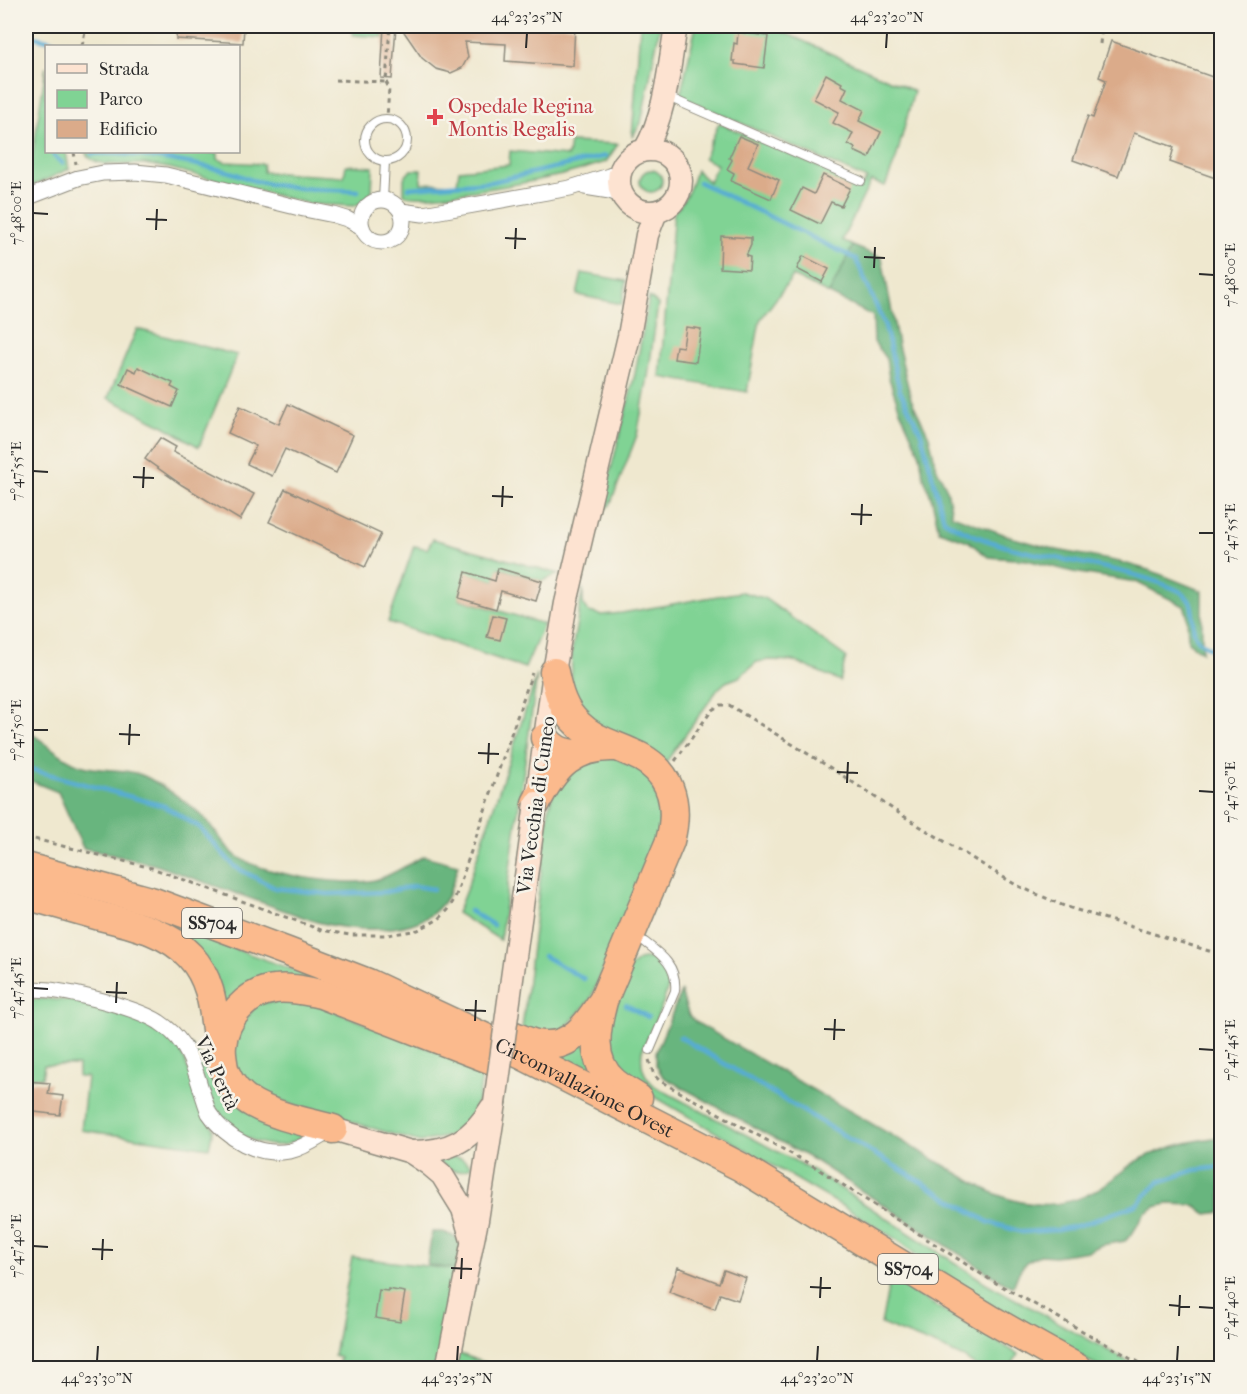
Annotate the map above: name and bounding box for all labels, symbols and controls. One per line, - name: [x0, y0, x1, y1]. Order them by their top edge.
- text: 44°23'25"N: [491, 8, 563, 26]
- text: 44°23'20"N: [850, 8, 924, 26]
- legend: [45, 45, 240, 153]
- text: Strada: [99, 59, 150, 80]
- text: Parco: [99, 89, 143, 110]
- place label: Ospedale Regina Montis Regalis: [448, 95, 594, 141]
- marker: Ospedale Regina Montis Regalis: [426, 108, 444, 126]
- text: Edificio: [99, 119, 157, 140]
- text: 7°48'00"E: [7, 181, 25, 245]
- text: 7°48'00"E: [1221, 243, 1239, 307]
- text: 7°47'55"E: [7, 441, 25, 501]
- text: 7°47'55"E: [1221, 503, 1239, 563]
- text: 7°47'50"E: [7, 699, 25, 761]
- street label: Via Vecchia di Cuneo: [512, 714, 560, 897]
- text: 7°47'50"E: [1221, 761, 1239, 823]
- road number: SS704: [182, 908, 242, 938]
- text: 7°47'45"E: [7, 957, 25, 1019]
- text: 7°47'45"E: [1221, 1019, 1239, 1081]
- street label: Via Pertà: [189, 1031, 244, 1114]
- street label: Circonvallazione Ovest: [492, 1033, 678, 1142]
- text: 7°47'40"E: [7, 1214, 25, 1278]
- road number: SS704: [878, 1254, 938, 1284]
- text: 7°47'40"E: [1221, 1276, 1239, 1340]
- text: 44°23'30"N: [61, 1369, 134, 1387]
- text: 44°23'25"N: [421, 1369, 493, 1387]
- text: 44°23'20"N: [780, 1369, 854, 1387]
- text: 44°23'15"N: [1142, 1369, 1212, 1387]

